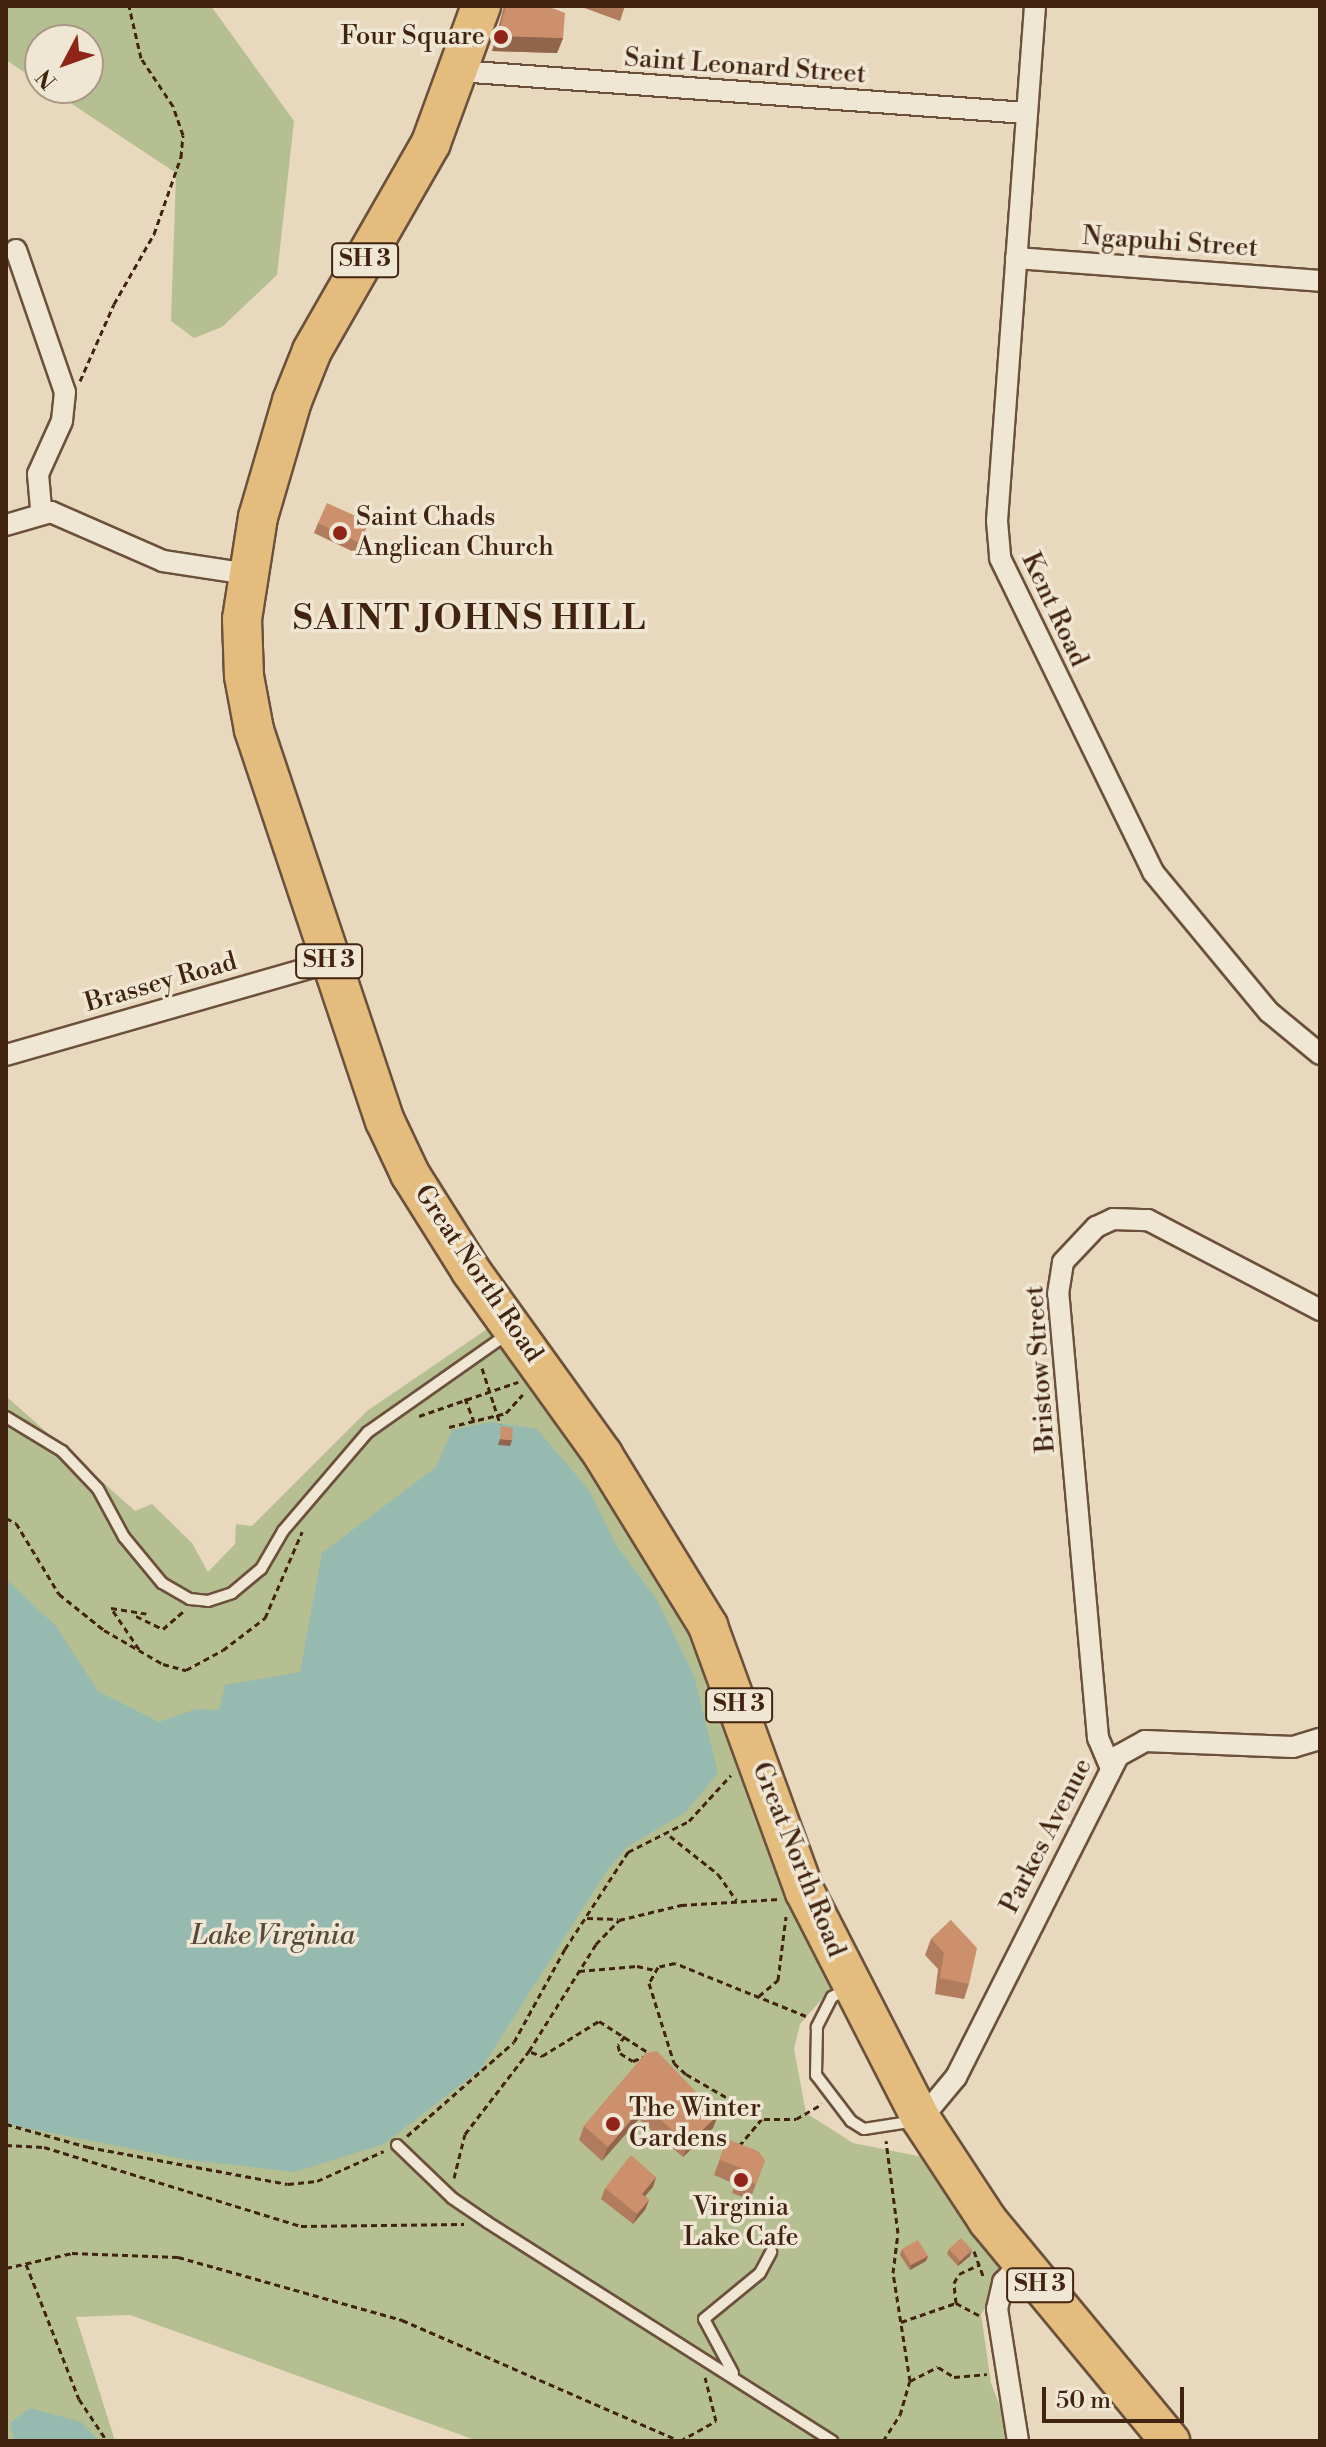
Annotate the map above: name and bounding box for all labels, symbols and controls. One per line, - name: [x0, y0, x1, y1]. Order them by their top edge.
- place label: Four Square: [341, 21, 485, 53]
- north arrow: [24, 24, 104, 104]
- marker: Four Square: [492, 28, 510, 46]
- street label: Saint Leonard Street: [623, 43, 867, 91]
- text: N: [31, 63, 63, 94]
- street label: Ngapuhi Street: [1081, 221, 1259, 265]
- road number: SH 3: [331, 240, 399, 280]
- place label: Saint Chads Anglican Church: [356, 502, 554, 564]
- marker: Saint Chads Anglican Church: [331, 524, 349, 542]
- street label: Kent Road: [1014, 548, 1094, 672]
- district label: SAINT JOHNS HILL: [293, 600, 647, 640]
- road number: SH 3: [295, 941, 363, 981]
- street label: Brassey Road: [81, 946, 241, 1020]
- street label: Great North Road: [407, 1179, 549, 1369]
- street label: Bristow Street: [1020, 1285, 1062, 1453]
- road number: SH 3: [705, 1685, 773, 1725]
- street label: Parkes Avenue: [995, 1753, 1099, 1919]
- street label: Great North Road: [745, 1758, 851, 1962]
- water label: Lake Virginia: [191, 1919, 355, 1953]
- place label: The Winter Gardens: [629, 2093, 761, 2154]
- marker: The Winter Gardens: [604, 2115, 622, 2133]
- marker: Virginia Lake Cafe: [732, 2171, 750, 2189]
- place label: Virginia Lake Cafe: [683, 2192, 799, 2254]
- road number: SH 3: [1006, 2265, 1074, 2305]
- scale bar: [1046, 2371, 1188, 2421]
- text: 50 m: [1056, 2386, 1111, 2416]

